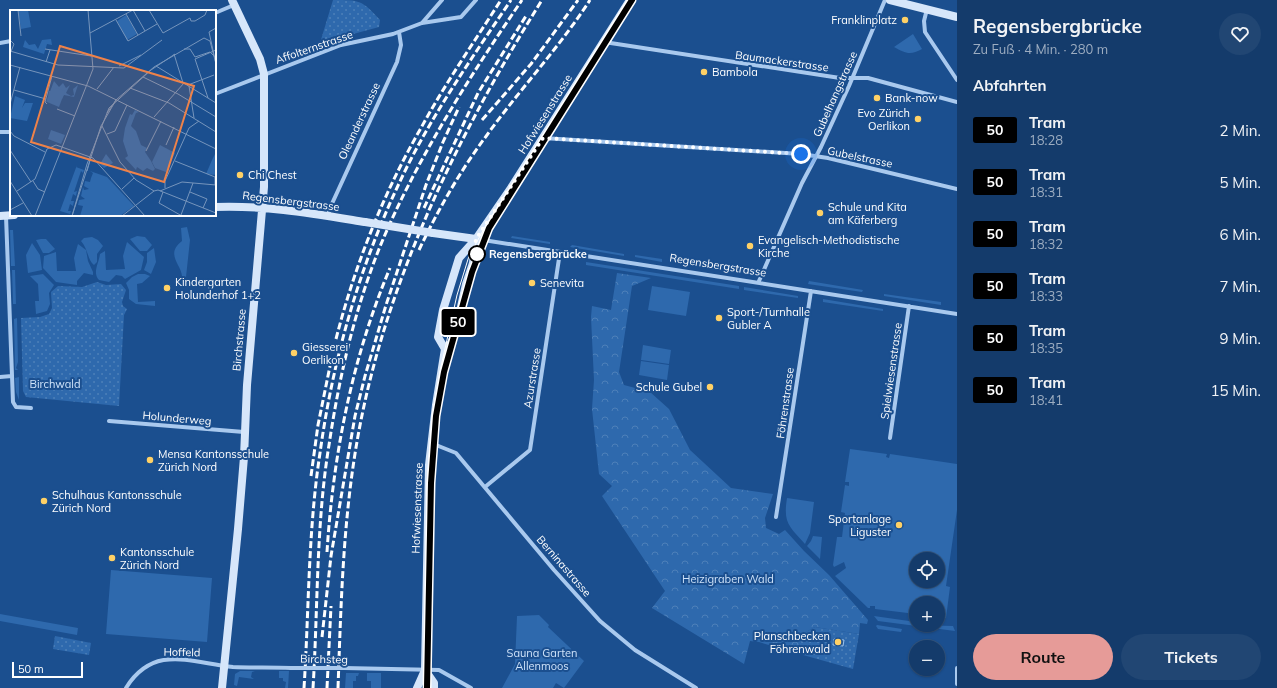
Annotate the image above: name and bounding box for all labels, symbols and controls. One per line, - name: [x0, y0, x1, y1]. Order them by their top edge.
- inset map: [10, 10, 216, 216]
- place label: Franklinplatz: [831, 13, 897, 27]
- button: heart: [1219, 13, 1261, 55]
- text: Regensbergbrücke: [973, 14, 1142, 38]
- marker: Franklinplatz: [900, 15, 910, 25]
- street label: Affolternstrasse: [273, 27, 355, 67]
- text: Zu Fuß · 4 Min. · 280 m: [973, 41, 1108, 57]
- street label: Baumackerstrasse: [734, 48, 830, 74]
- street label: Gubelhangstrasse: [810, 49, 860, 139]
- place label: Bambola: [712, 65, 758, 79]
- marker: Bambola: [699, 67, 709, 77]
- street label: Hofwiesenstrasse: [515, 72, 575, 156]
- text: Abfahrten: [973, 76, 1046, 95]
- street label: Oleanderstrasse: [335, 80, 383, 162]
- place label: Bank-now: [885, 91, 938, 105]
- marker: Bank-now: [872, 93, 882, 103]
- place label: Evo Zürich Oerlikon: [857, 106, 910, 133]
- text: Tram: [1029, 113, 1066, 132]
- marker: Evo Zürich Oerlikon: [913, 114, 923, 124]
- text: 50: [987, 121, 1003, 139]
- text: 2 Min.: [1219, 121, 1261, 140]
- text: 18:28: [1029, 132, 1063, 148]
- street label: Gubelstrasse: [826, 143, 894, 171]
- your location: [791, 144, 811, 164]
- text: Tram: [1029, 165, 1066, 184]
- place label: Chi Chest: [248, 168, 297, 182]
- marker: Chi Chest: [235, 170, 245, 180]
- text: 50: [987, 173, 1003, 191]
- text: 5 Min.: [1219, 173, 1261, 192]
- text: 18:31: [1029, 184, 1063, 200]
- street label: Regensbergstrasse: [242, 188, 340, 214]
- place label: Schule und Kita am Käferberg: [828, 200, 907, 227]
- marker: Schule und Kita am Käferberg: [815, 208, 825, 218]
- text: Tram: [1029, 217, 1066, 236]
- text: 50: [987, 225, 1003, 243]
- text: 6 Min.: [1219, 225, 1261, 244]
- place label: Evangelisch-Methodistische Kirche: [758, 233, 899, 260]
- text: 18:32: [1029, 236, 1063, 252]
- marker: Evangelisch-Methodistische Kirche: [745, 241, 755, 251]
- marker: Regensbergbrücke: [468, 245, 486, 263]
- place label: Regensbergbrücke: [489, 247, 587, 261]
- street label: Regensbergstrasse: [669, 250, 767, 280]
- text: Tram: [1029, 269, 1066, 288]
- place label: Kindergarten Holunderhof 1+2: [175, 275, 261, 302]
- place label: Senevita: [540, 276, 584, 290]
- text: 50: [987, 277, 1003, 295]
- text: 7 Min.: [1219, 277, 1261, 296]
- marker: Senevita: [527, 278, 537, 288]
- marker: Kindergarten Holunderhof 1+2: [162, 283, 172, 293]
- text: 18:33: [1029, 288, 1063, 304]
- place label: Sport-/Turnhalle Gubler A: [727, 305, 810, 332]
- street label: Birchstrasse: [229, 308, 249, 372]
- line badge: 50: [440, 309, 476, 335]
- text: 50: [450, 313, 466, 331]
- marker: Sport-/Turnhalle Gubler A: [714, 313, 724, 323]
- text: Tram: [1029, 321, 1066, 340]
- street label: Spielwiesenstrasse: [877, 322, 905, 420]
- text: 50: [987, 329, 1003, 347]
- text: 9 Min.: [1219, 329, 1261, 348]
- place label: Giesserei Oerlikon: [302, 340, 348, 367]
- text: 18:35: [1029, 340, 1063, 356]
- street label: Azurstrasse: [520, 347, 544, 409]
- marker: Giesserei Oerlikon: [289, 348, 299, 358]
- street label: Föhrenstrasse: [773, 366, 797, 440]
- text: Tram: [1029, 373, 1066, 392]
- park label: Birchwald: [29, 377, 81, 391]
- place label: Schule Gubel: [636, 380, 702, 394]
- text: 50: [987, 381, 1003, 399]
- text: 15 Min.: [1210, 381, 1261, 400]
- marker: Schule Gubel: [705, 382, 715, 392]
- text: 18:41: [1029, 392, 1063, 408]
- street label: Holunderweg: [142, 408, 212, 428]
- place label: Mensa Kantonsschule Zürich Nord: [158, 447, 269, 474]
- marker: Mensa Kantonsschule Zürich Nord: [145, 455, 155, 465]
- street label: Hofwiesenstrasse: [408, 462, 426, 554]
- place label: Schulhaus Kantonsschule Zürich Nord: [52, 488, 182, 515]
- marker: Schulhaus Kantonsschule Zürich Nord: [39, 496, 49, 506]
- place label: Sportanlage Liguster: [828, 512, 891, 539]
- marker: Sportanlage Liguster: [894, 520, 904, 530]
- street label: Berninastrasse: [534, 533, 594, 599]
- place label: Kantonsschule Zürich Nord: [120, 545, 194, 572]
- map controls: [909, 552, 945, 676]
- button: locate: [909, 552, 945, 588]
- marker: Kantonsschule Zürich Nord: [107, 553, 117, 563]
- park label: Heizigraben Wald: [682, 572, 774, 586]
- button: +: [909, 596, 945, 632]
- place label: Planschbecken Föhrenwald: [754, 629, 830, 656]
- button: Route: [973, 634, 1113, 680]
- button: Tickets: [1121, 634, 1261, 680]
- marker: Planschbecken Föhrenwald: [833, 637, 843, 647]
- button: −: [909, 640, 945, 676]
- street label: Hoffeld: [163, 645, 201, 659]
- park label: Sauna Garten Allenmoos: [507, 646, 577, 673]
- street label: Birchsteg: [300, 652, 348, 666]
- scale bar: [12, 660, 83, 679]
- text: 50 m: [18, 662, 44, 676]

